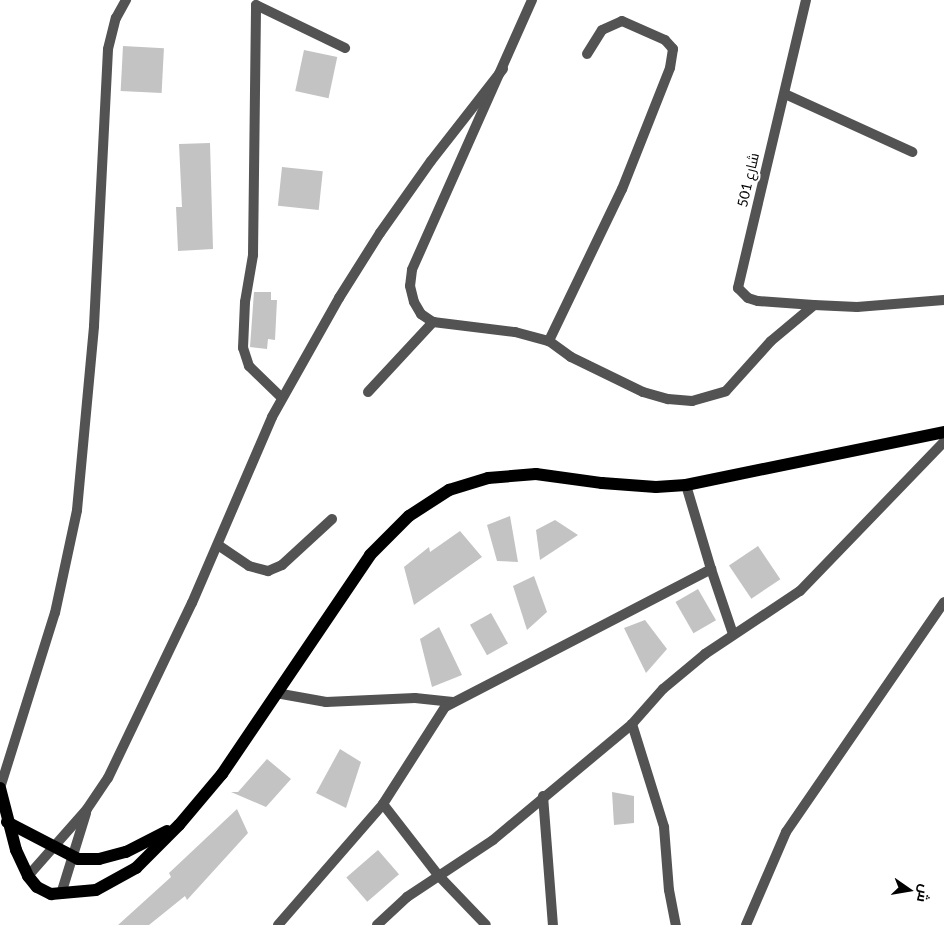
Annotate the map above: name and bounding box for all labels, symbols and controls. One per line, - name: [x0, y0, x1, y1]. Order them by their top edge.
- street label: شارع 501: [734, 151, 762, 209]
- north arrow: [884, 865, 934, 915]
- text: ش: [914, 883, 934, 904]

